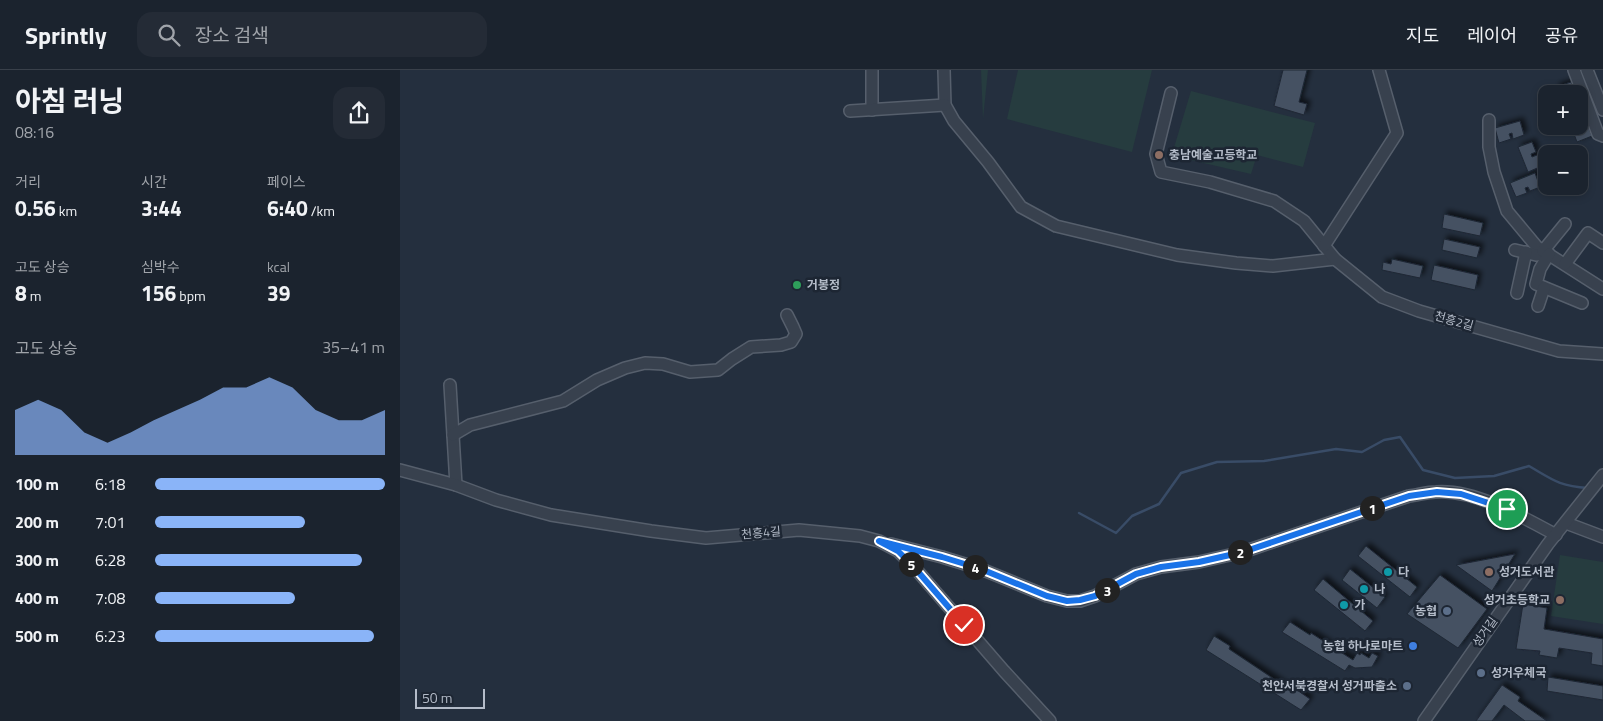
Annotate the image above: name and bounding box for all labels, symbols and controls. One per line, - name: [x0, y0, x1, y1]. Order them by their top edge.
- search box: [137, 12, 487, 57]
- text: Sprintly: [25, 17, 107, 53]
- text: 장소 검색: [195, 20, 269, 49]
- icon: search: [155, 21, 183, 49]
- text: 지도: [1406, 22, 1439, 49]
- text: 레이어: [1467, 22, 1517, 49]
- text: 공유: [1545, 22, 1578, 49]
- text: 아침 러닝: [15, 79, 124, 122]
- map controls: [1538, 85, 1588, 195]
- button: +: [1538, 85, 1588, 135]
- button: share: [333, 87, 385, 139]
- text: 08:16: [15, 120, 54, 144]
- place label: 충남예술고등학교: [1169, 145, 1257, 164]
- button: −: [1538, 145, 1588, 195]
- marker: 충남예술고등학교: [1153, 149, 1165, 161]
- text: 거리: [15, 171, 41, 192]
- text: 시간: [141, 171, 167, 192]
- text: 페이스: [267, 171, 306, 192]
- text: 0.56: [15, 192, 56, 224]
- text: 3:44: [141, 192, 182, 224]
- text: 6:40: [267, 192, 308, 224]
- text: km: [56, 200, 77, 221]
- text: /km: [308, 200, 335, 221]
- text: 고도 상승: [15, 256, 70, 277]
- text: 심박수: [141, 256, 180, 277]
- text: kcal: [267, 256, 290, 277]
- place label: 거봉정: [807, 275, 840, 294]
- text: 8: [15, 277, 27, 309]
- text: 156: [141, 277, 176, 309]
- text: 39: [267, 277, 291, 309]
- marker: 거봉정: [791, 279, 803, 291]
- text: m: [27, 285, 42, 306]
- text: bpm: [176, 285, 206, 306]
- street label: 천흥2길: [1432, 306, 1476, 335]
- text: 35–41 m: [322, 335, 385, 359]
- text: 고도 상승: [15, 336, 77, 360]
- text: 100 m: [15, 472, 59, 496]
- text: 6:18: [95, 472, 125, 496]
- pin: [1486, 488, 1528, 530]
- icon: arrive: [1493, 495, 1521, 523]
- pin: 1: [1360, 496, 1384, 520]
- text: 1: [1369, 498, 1376, 519]
- text: 200 m: [15, 510, 59, 534]
- text: 7:01: [95, 510, 125, 534]
- street label: 천흥4길: [740, 521, 782, 544]
- pin: 2: [1228, 540, 1252, 564]
- text: 2: [1237, 542, 1244, 563]
- text: 300 m: [15, 548, 59, 572]
- text: 6:28: [95, 548, 125, 572]
- pin: 5: [898, 552, 924, 576]
- text: 5: [908, 554, 915, 575]
- pin: 4: [962, 554, 988, 580]
- text: 4: [972, 557, 979, 578]
- place label: 다: [1398, 562, 1409, 581]
- place label: 성거도서관: [1499, 562, 1554, 581]
- marker: 다: [1382, 566, 1394, 578]
- marker: 성거도서관: [1483, 566, 1495, 578]
- pin: 3: [1094, 578, 1120, 602]
- place label: 나: [1374, 579, 1385, 598]
- text: 3: [1104, 580, 1111, 601]
- marker: 나: [1358, 583, 1370, 595]
- text: 400 m: [15, 586, 59, 610]
- text: 7:08: [95, 586, 125, 610]
- place label: 성거초등학교: [1484, 590, 1550, 609]
- marker: 성거초등학교: [1554, 594, 1566, 606]
- place label: 가: [1354, 595, 1365, 614]
- marker: 가: [1338, 599, 1350, 611]
- place label: 농협: [1415, 601, 1437, 620]
- pin: [943, 604, 985, 646]
- marker: 농협: [1441, 605, 1453, 617]
- icon: check: [950, 611, 978, 639]
- street label: 성거길: [1467, 613, 1502, 651]
- text: 500 m: [15, 624, 59, 648]
- text: 6:23: [95, 624, 125, 648]
- place label: 농협 하나로마트: [1323, 636, 1403, 655]
- marker: 농협 하나로마트: [1407, 640, 1419, 652]
- place label: 성거우체국: [1491, 663, 1546, 682]
- marker: 성거우체국: [1475, 667, 1487, 679]
- place label: 천안서북경찰서 성거파출소: [1262, 676, 1397, 695]
- marker: 천안서북경찰서 성거파출소: [1401, 680, 1413, 692]
- scale bar: [415, 686, 485, 709]
- text: 50 m: [422, 687, 452, 708]

